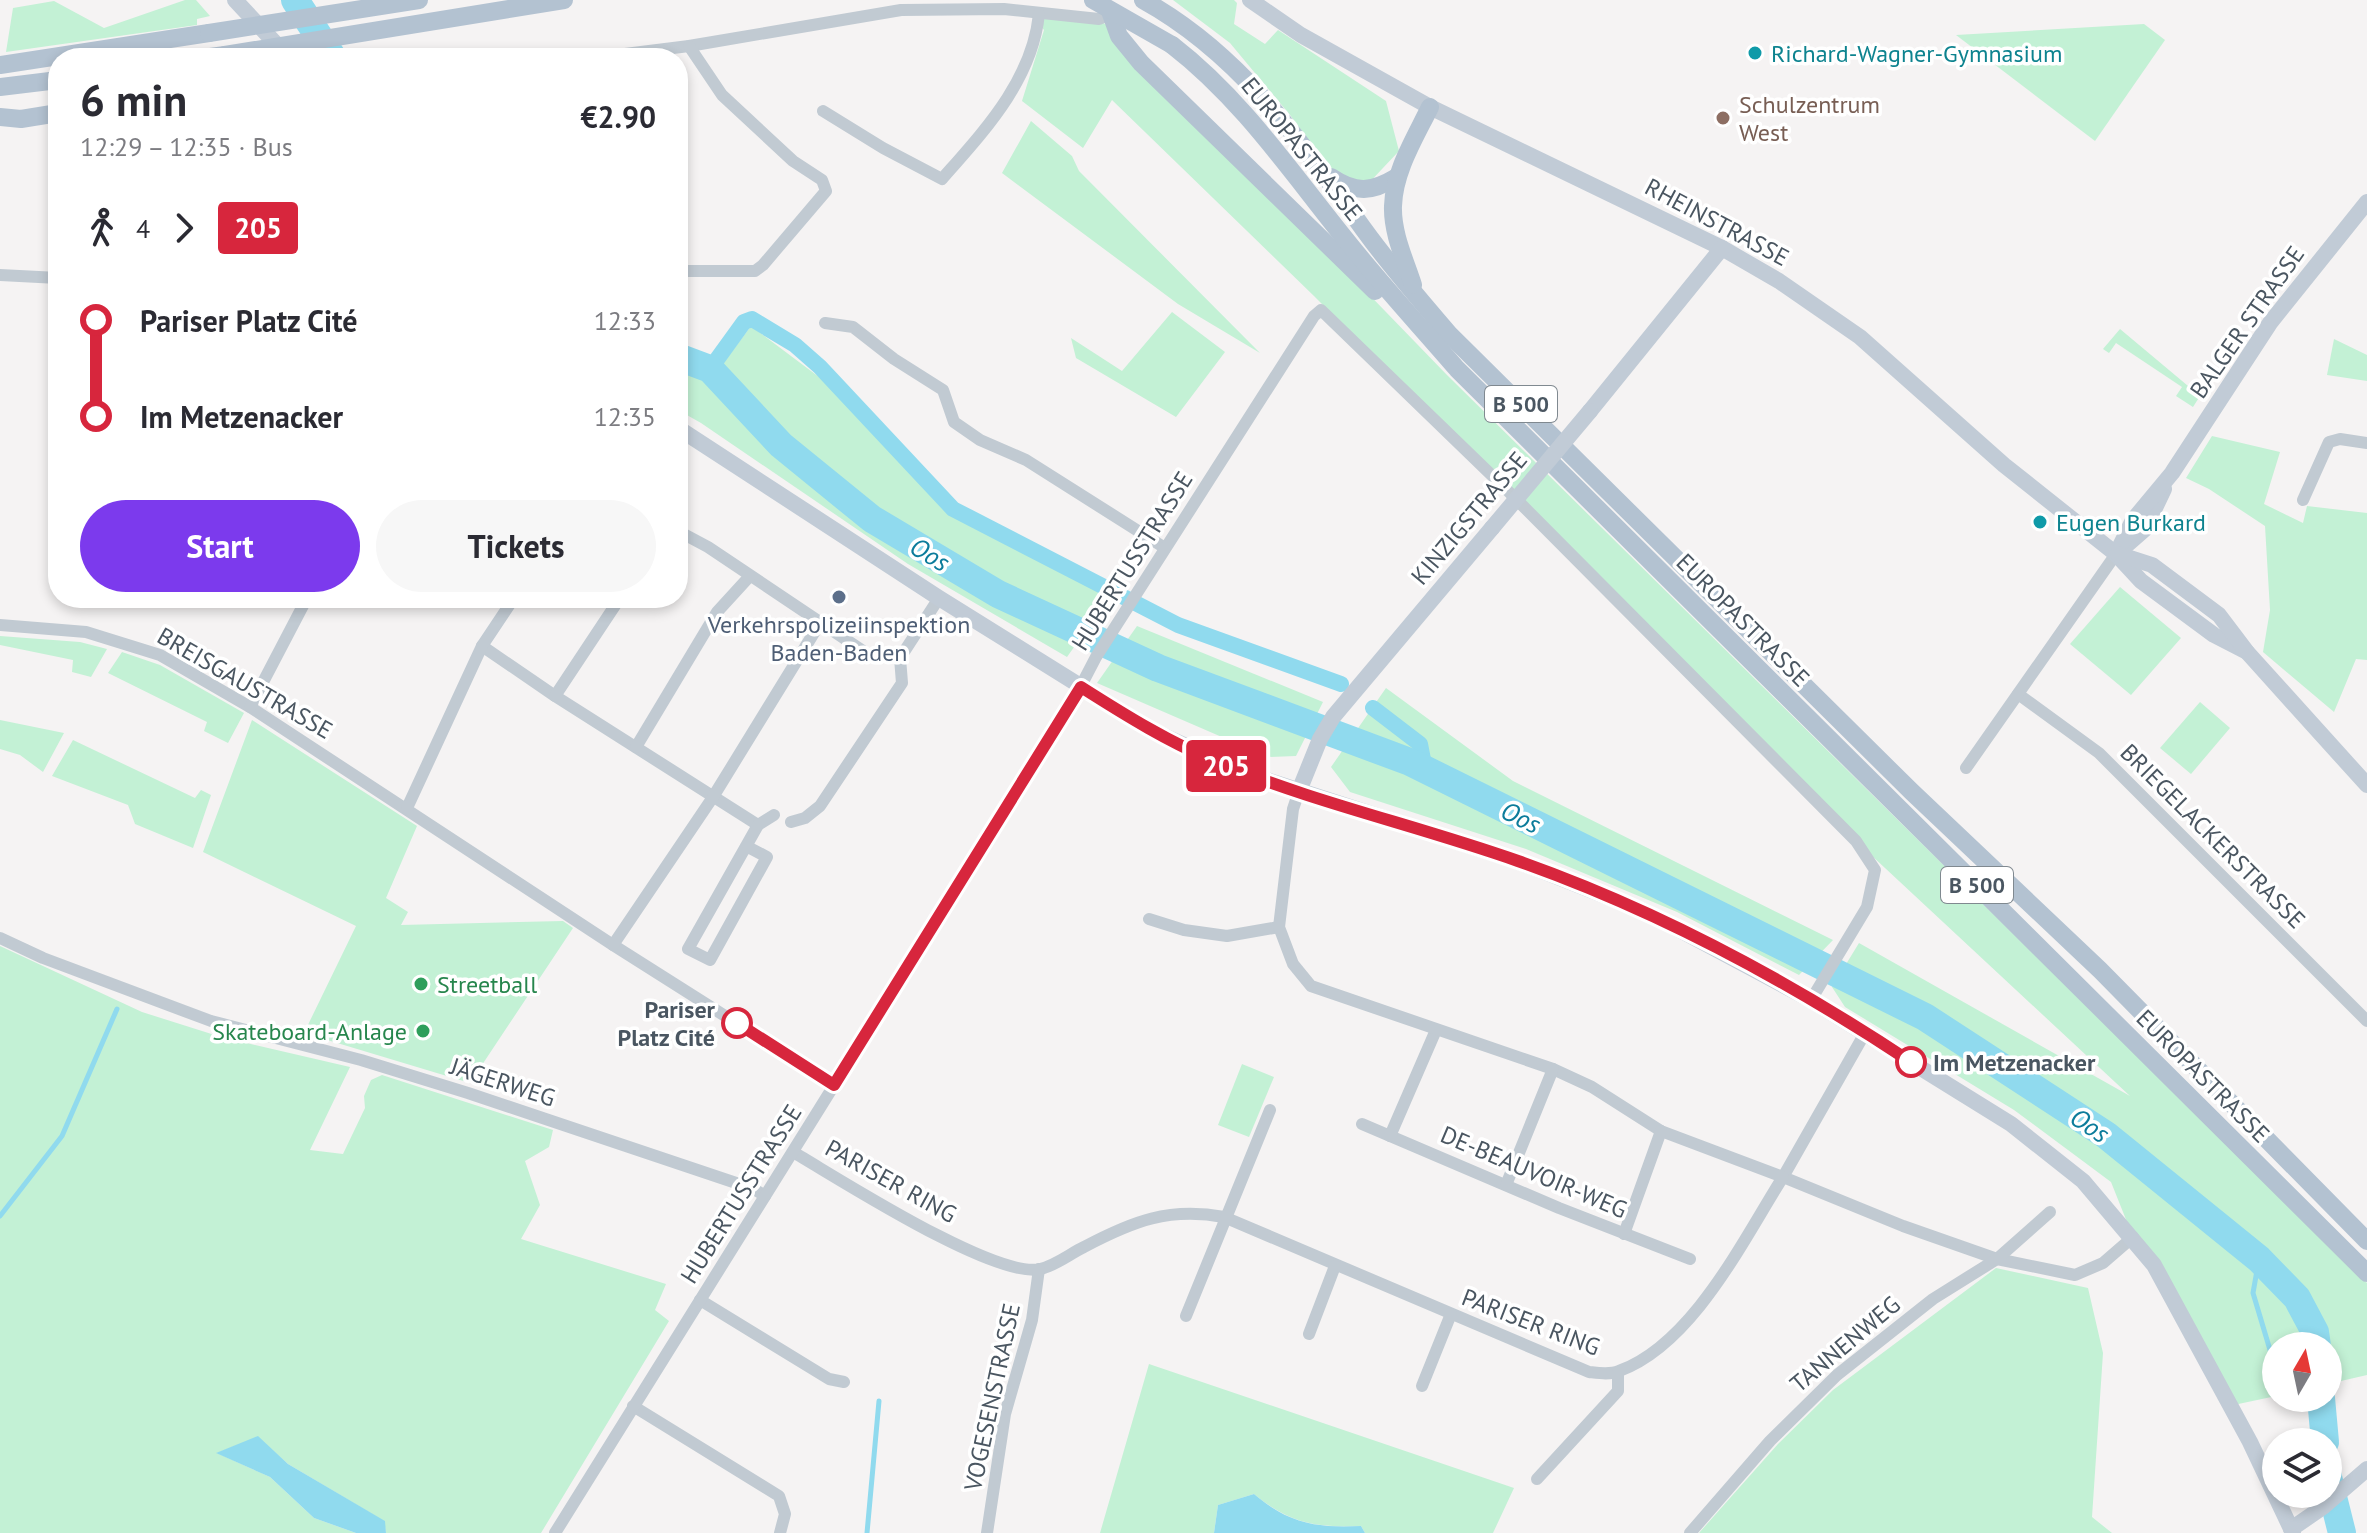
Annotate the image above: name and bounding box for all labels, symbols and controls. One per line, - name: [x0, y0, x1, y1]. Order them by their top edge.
- place label: Richard-Wagner-Gymnasium: [1771, 38, 2062, 69]
- marker: Richard-Wagner-Gymnasium: [1746, 44, 1764, 62]
- text: 6 min: [80, 71, 187, 128]
- street label: EUROPASTRASSE: [1235, 71, 1369, 227]
- place label: Schulzentrum West: [1739, 89, 1880, 148]
- text: €2.90: [581, 97, 656, 136]
- marker: Schulzentrum West: [1714, 109, 1732, 127]
- text: 12:29 – 12:35 · Bus: [80, 130, 293, 163]
- street label: RHEINSTRASSE: [1640, 171, 1794, 273]
- icon: walk: [80, 206, 124, 250]
- icon: forward: [162, 206, 206, 250]
- text: 205: [234, 209, 282, 246]
- text: 4: [136, 212, 150, 245]
- street label: BALGER STRASSE: [2183, 240, 2311, 404]
- text: Pariser Platz Cité: [140, 301, 358, 340]
- text: 12:33: [594, 304, 656, 337]
- road number: B 500: [1485, 386, 1557, 422]
- text: Im Metzenacker: [140, 397, 343, 436]
- text: 12:35: [594, 400, 656, 433]
- street label: KINZIGSTRASSE: [1404, 445, 1534, 591]
- street label: HUBERTUSSTRASSE: [1064, 466, 1200, 656]
- button: Start: [80, 500, 360, 592]
- button: Tickets: [376, 500, 656, 592]
- place label: Eugen Burkard: [2056, 507, 2206, 538]
- marker: Eugen Burkard: [2031, 513, 2049, 531]
- water label: Oos: [904, 529, 956, 579]
- street label: EUROPASTRASSE: [1670, 547, 1816, 693]
- marker: Verkehrspolizeiinspektion Baden-Baden: [830, 588, 848, 606]
- place label: Verkehrspolizeiinspektion Baden-Baden: [707, 609, 970, 668]
- street label: BREISGAUSTRASSE: [152, 620, 338, 746]
- street label: BRIEGELACKERSTRASSE: [2114, 737, 2312, 935]
- line badge: 205: [1180, 740, 1272, 792]
- text: 205: [1202, 747, 1250, 784]
- water label: Oos: [1496, 793, 1547, 841]
- road number: B 500: [1941, 867, 2013, 903]
- place label: Streetball: [437, 969, 537, 1000]
- marker: Streetball: [412, 975, 430, 993]
- place label: Pariser Platz Cité: [618, 994, 716, 1053]
- street label: EUROPASTRASSE: [2130, 1003, 2276, 1149]
- marker: Pariser Platz Cité: [722, 1008, 752, 1038]
- place label: Skateboard-Anlage: [212, 1016, 407, 1047]
- marker: Skateboard-Anlage: [414, 1022, 432, 1040]
- marker: Im Metzenacker: [1896, 1047, 1926, 1077]
- place label: Im Metzenacker: [1933, 1047, 2096, 1078]
- street label: JÄGERWEG: [446, 1050, 559, 1114]
- street label: HUBERTUSSTRASSE: [673, 1099, 809, 1289]
- water label: Oos: [2064, 1100, 2116, 1150]
- street label: DE-BEAUVOIR-WEG: [1436, 1119, 1632, 1225]
- street label: PARISER RING: [820, 1132, 962, 1230]
- street label: PARISER RING: [1457, 1281, 1605, 1363]
- street label: TANNENWEG: [1784, 1289, 1906, 1399]
- street label: VOGESENSTRASSE: [957, 1300, 1027, 1495]
- north arrow: [2262, 1332, 2342, 1412]
- map controls: [2262, 1332, 2342, 1508]
- button: layers: [2262, 1428, 2342, 1508]

